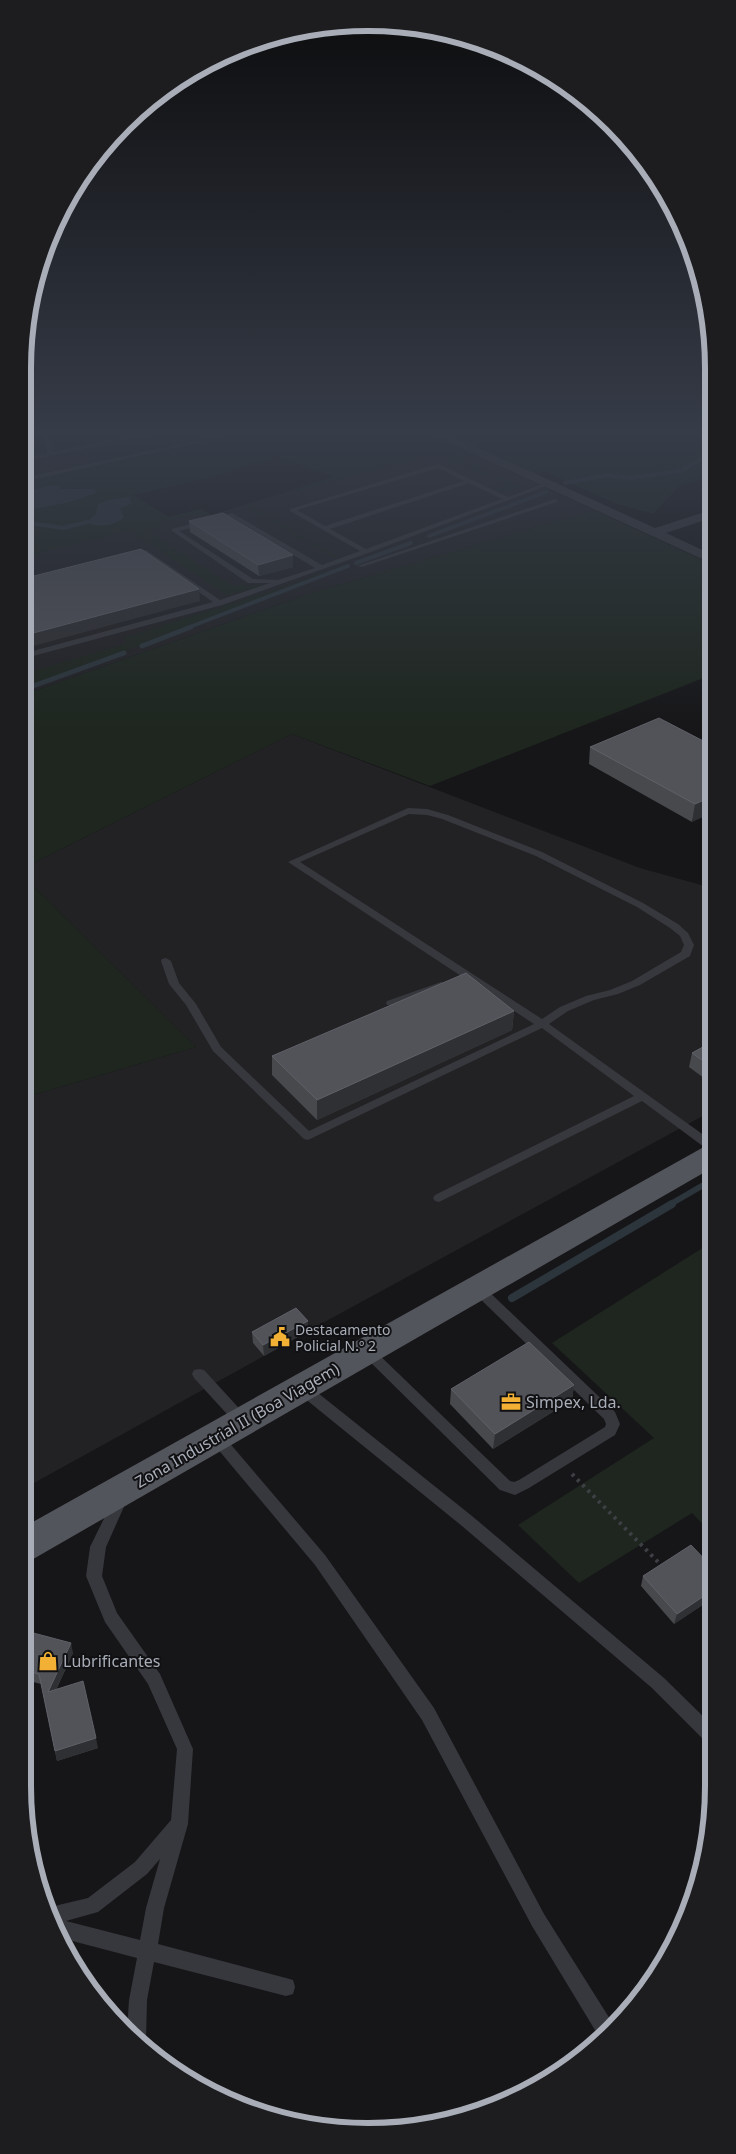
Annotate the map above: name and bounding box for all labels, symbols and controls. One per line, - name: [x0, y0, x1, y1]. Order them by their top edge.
- place label: Destacamento Policial N.º 2: [295, 1320, 390, 1355]
- public building icon: Destacamento Policial N.º 2: [269, 1326, 291, 1348]
- street label: Zona Industrial II (Boa Viagem): [131, 1357, 343, 1493]
- office icon: Simpex, Lda.: [500, 1391, 522, 1413]
- place label: Simpex, Lda.: [526, 1391, 621, 1413]
- shop icon: Lubrificantes: [37, 1650, 59, 1672]
- place label: Lubrificantes: [63, 1650, 161, 1672]

